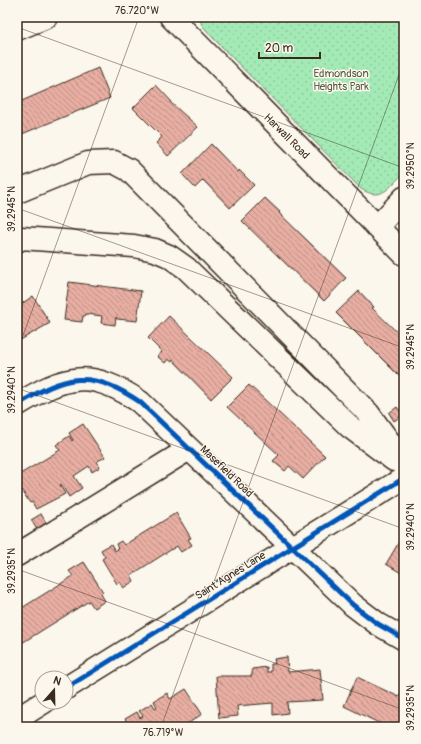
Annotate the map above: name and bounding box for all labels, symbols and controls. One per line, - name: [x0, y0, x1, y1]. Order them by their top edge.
- text: 76.720°W: [115, 5, 159, 17]
- scale bar: [259, 34, 320, 60]
- text: 20 m: [265, 41, 294, 56]
- park label: Edmondson Heights Park: [313, 67, 369, 93]
- street label: Harwall Road: [261, 111, 312, 162]
- text: 39.2950°N: [405, 142, 417, 190]
- text: 39.2945°N: [6, 186, 18, 232]
- text: 39.2945°N: [405, 324, 417, 370]
- text: 39.2940°N: [6, 366, 18, 414]
- street label: Masefield Road: [198, 443, 256, 500]
- text: 39.2940°N: [405, 503, 417, 551]
- text: 39.2935°N: [6, 548, 18, 594]
- street label: Saint Agnes Lane: [193, 548, 268, 602]
- north arrow: [34, 670, 74, 710]
- text: N: [52, 674, 63, 689]
- text: 39.2935°N: [405, 685, 417, 731]
- text: 76.719°W: [143, 727, 184, 739]

